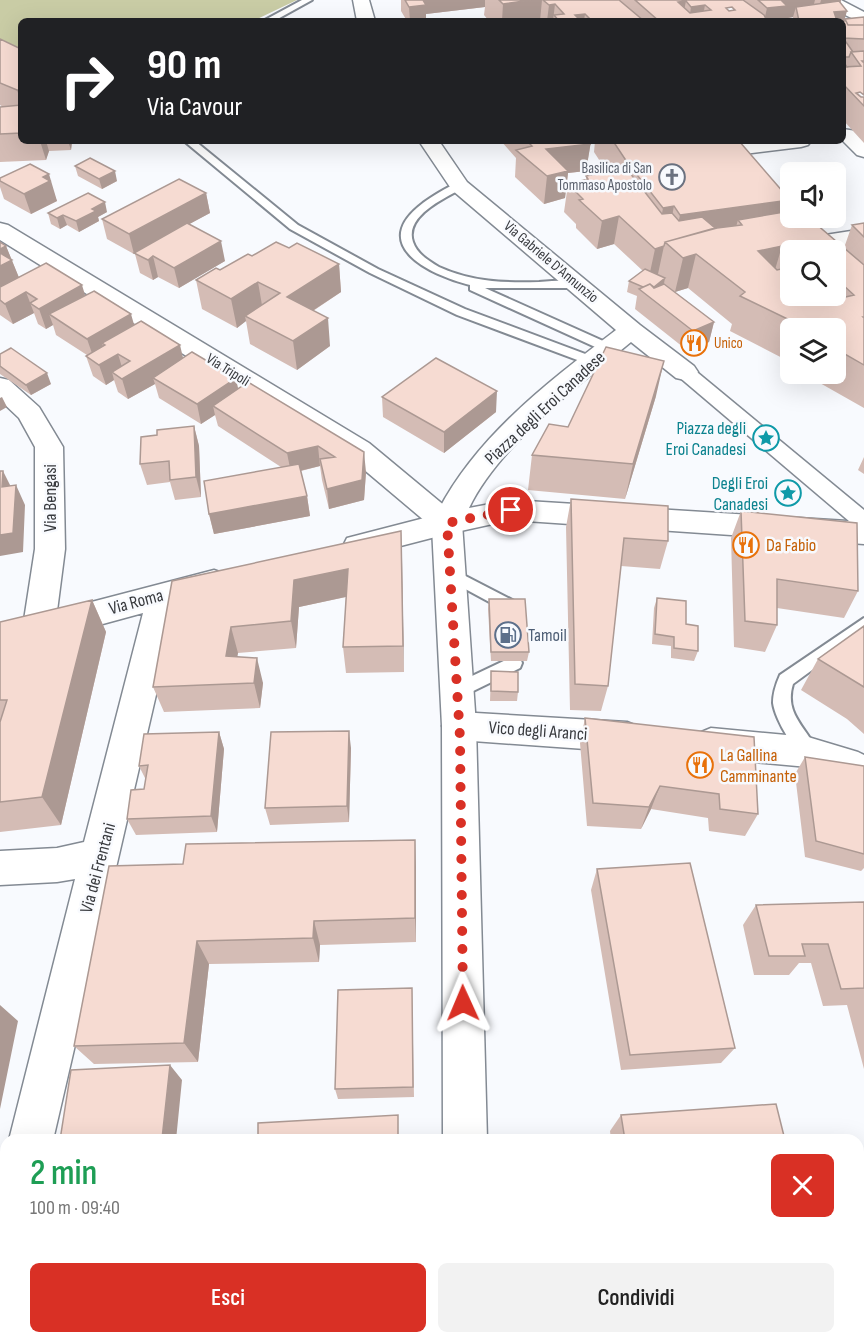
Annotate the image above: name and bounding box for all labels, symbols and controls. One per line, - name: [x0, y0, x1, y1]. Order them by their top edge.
- text: 90 m: [147, 40, 221, 91]
- icon: right: [48, 42, 126, 120]
- text: Via Cavour: [147, 91, 242, 123]
- place label: Basilica di San Tommaso Apostolo: [557, 159, 652, 195]
- church icon: Basilica di San Tommaso Apostolo: [657, 162, 687, 192]
- map controls: [780, 162, 846, 384]
- button: sound: [780, 162, 846, 228]
- street label: Via Gabriele D'Annunzio: [500, 217, 602, 307]
- button: search: [780, 240, 846, 306]
- button: layers: [780, 318, 846, 384]
- restaurant icon: Unico: [679, 328, 709, 358]
- place label: Unico: [714, 334, 743, 353]
- street label: Piazza degli Eroi Canadese: [480, 347, 610, 469]
- street label: Via Tripoli: [203, 349, 254, 391]
- place label: Piazza degli Eroi Canadesi: [665, 418, 746, 460]
- place icon: Piazza degli Eroi Canadesi: [751, 423, 781, 453]
- street label: Via Bengasi: [40, 464, 61, 532]
- place label: Degli Eroi Canadesi: [712, 473, 768, 515]
- place icon: Degli Eroi Canadesi: [773, 478, 803, 508]
- pin: [485, 484, 536, 535]
- icon: arrive: [494, 493, 527, 526]
- restaurant icon: Da Fabio: [731, 530, 761, 560]
- place label: Da Fabio: [766, 535, 816, 556]
- street label: Via Roma: [107, 585, 165, 619]
- fuel station icon: Tamoil: [493, 620, 523, 650]
- place label: Tamoil: [528, 625, 567, 646]
- street label: Vico degli Aranci: [488, 717, 588, 745]
- place label: La Gallina Camminante: [720, 745, 797, 787]
- restaurant icon: La Gallina Camminante: [685, 750, 715, 780]
- street label: Via dei Frentani: [76, 821, 120, 915]
- position arrow: [431, 971, 495, 1035]
- text: 2 min: [30, 1152, 97, 1195]
- button: close: [771, 1154, 834, 1217]
- text: 100 m · 09:40: [30, 1196, 120, 1220]
- button: Esci: [30, 1263, 426, 1332]
- button: Condividi: [438, 1263, 834, 1332]

